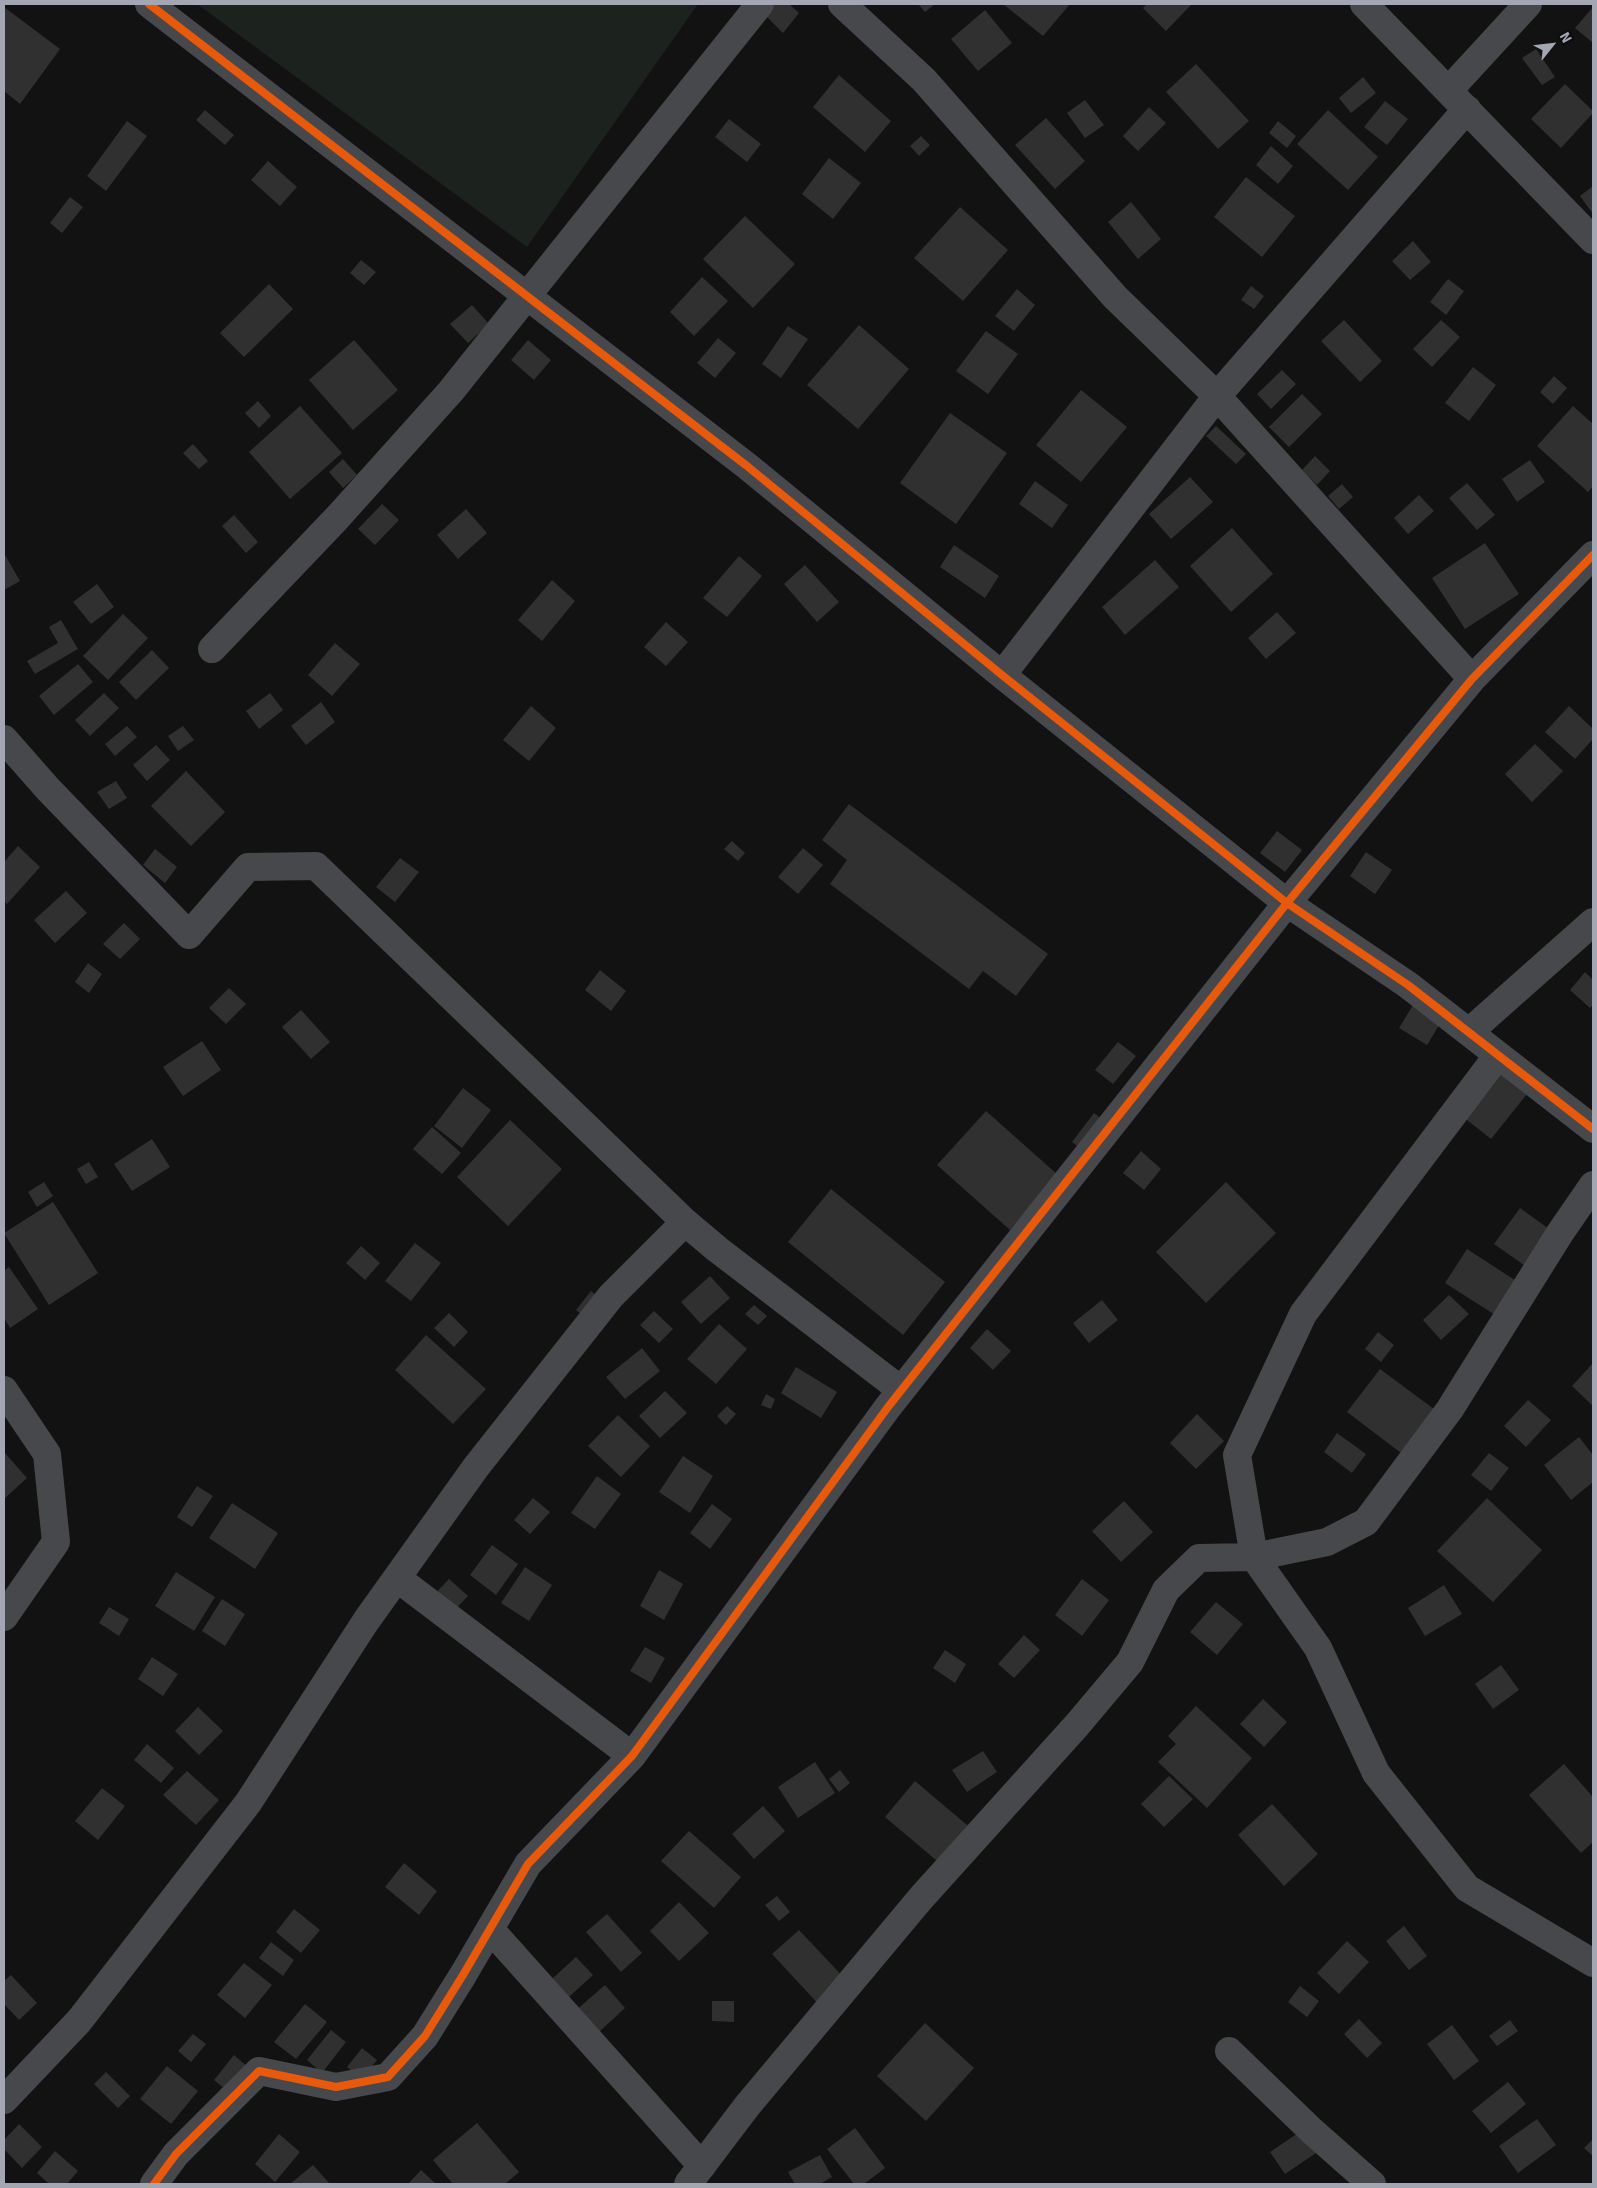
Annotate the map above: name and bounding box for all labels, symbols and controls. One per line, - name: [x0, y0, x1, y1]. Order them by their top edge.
- north arrow: [1527, 20, 1577, 70]
- text: N: [1556, 29, 1575, 46]

